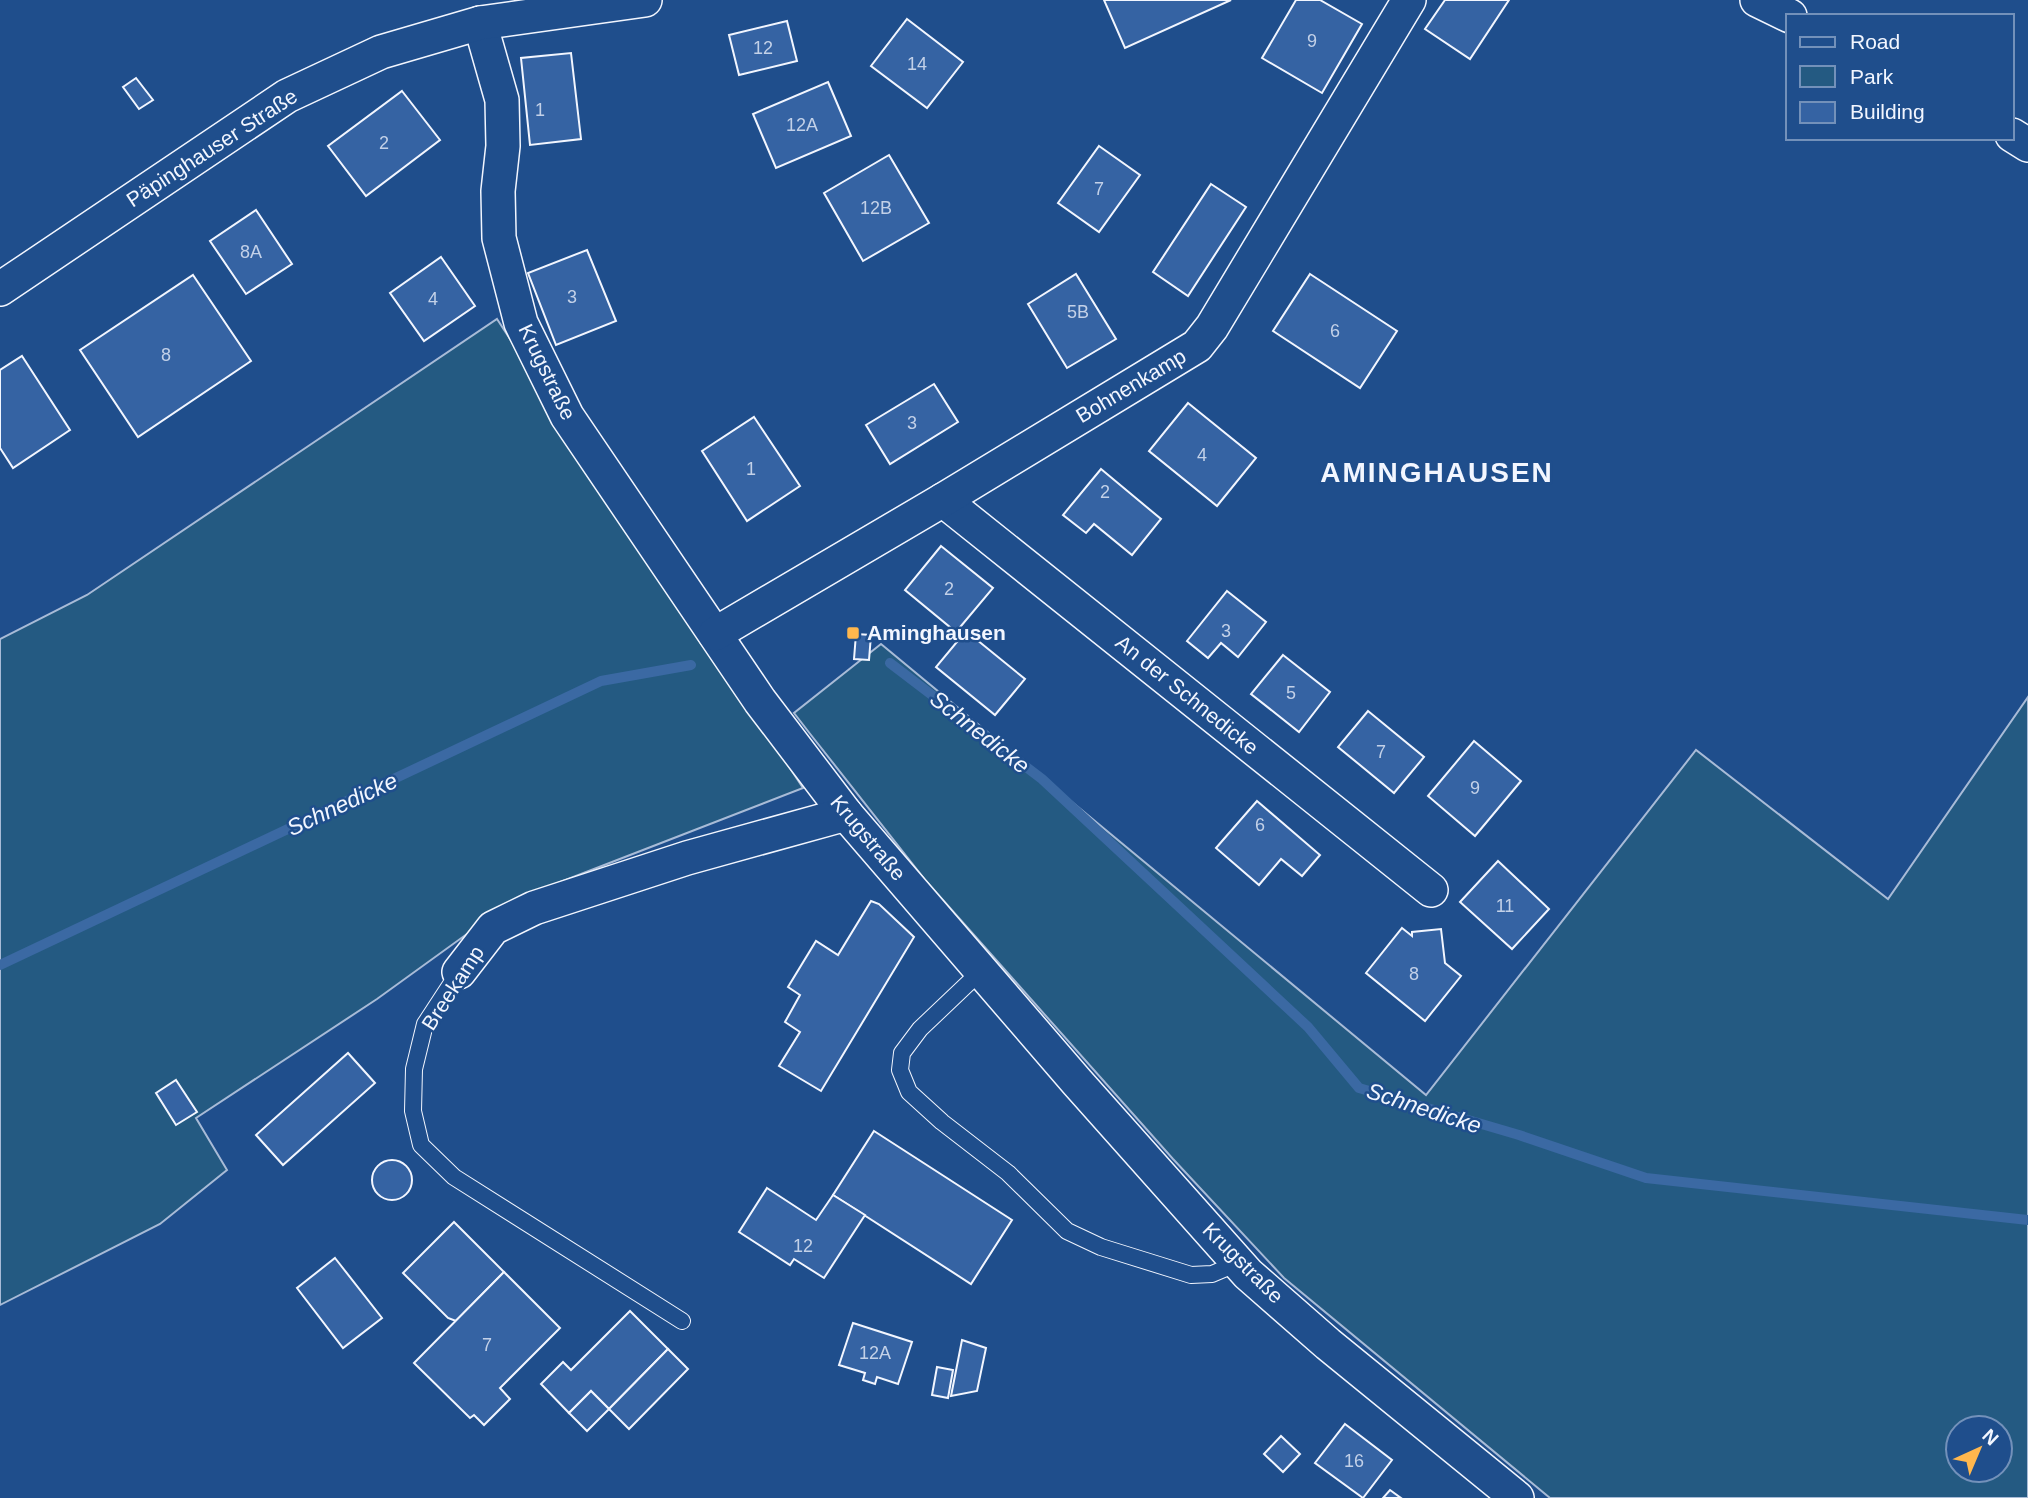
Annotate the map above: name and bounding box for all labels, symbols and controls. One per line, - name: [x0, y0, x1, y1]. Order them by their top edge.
- legend: [1786, 14, 2014, 140]
- text: Road: [1850, 30, 1900, 53]
- house number: 9: [1307, 31, 1317, 51]
- house number: 12: [753, 38, 773, 58]
- house number: 14: [907, 54, 927, 74]
- text: Park: [1850, 65, 1894, 88]
- street label: Päpinghauser Straße: [122, 84, 301, 211]
- house number: 1: [535, 100, 545, 120]
- text: Building: [1850, 100, 1925, 123]
- house number: 12A: [786, 115, 818, 135]
- house number: 2: [379, 133, 389, 153]
- house number: 7: [1094, 179, 1104, 199]
- house number: 12B: [860, 198, 892, 218]
- house number: 8A: [240, 242, 262, 262]
- house number: 3: [567, 287, 577, 307]
- house number: 4: [428, 289, 438, 309]
- house number: 5B: [1067, 302, 1089, 322]
- street label: Krugstraße: [514, 320, 581, 424]
- house number: 6: [1330, 321, 1340, 341]
- street label: Bohnenkamp: [1072, 344, 1190, 427]
- house number: 8: [161, 345, 171, 365]
- house number: 3: [907, 413, 917, 433]
- house number: 4: [1197, 445, 1207, 465]
- district label: AMINGHAUSEN: [1320, 457, 1554, 488]
- house number: 1: [746, 459, 756, 479]
- house number: 2: [1100, 482, 1110, 502]
- house number: 2: [944, 579, 954, 599]
- place label: Aminghausen: [867, 621, 1006, 644]
- house number: 3: [1221, 621, 1231, 641]
- marker: Aminghausen: [845, 625, 861, 641]
- street label: An der Schnedicke: [1112, 630, 1263, 759]
- house number: 5: [1286, 683, 1296, 703]
- water label: Schnedicke: [925, 685, 1035, 779]
- house number: 7: [1376, 742, 1386, 762]
- water label: Schnedicke: [283, 767, 401, 841]
- house number: 9: [1470, 778, 1480, 798]
- street label: Krugstraße: [826, 791, 911, 885]
- house number: 6: [1255, 815, 1265, 835]
- house number: 11: [1496, 896, 1514, 916]
- street label: Breekamp: [417, 941, 488, 1034]
- house number: 8: [1409, 964, 1419, 984]
- water label: Schnedicke: [1363, 1077, 1485, 1139]
- street label: Krugstraße: [1198, 1218, 1288, 1308]
- house number: 12: [793, 1236, 813, 1256]
- house number: 7: [482, 1335, 492, 1355]
- house number: 12A: [859, 1343, 891, 1363]
- north arrow: [1944, 1414, 2014, 1484]
- text: N: [1978, 1425, 2003, 1449]
- house number: 16: [1344, 1451, 1364, 1471]

